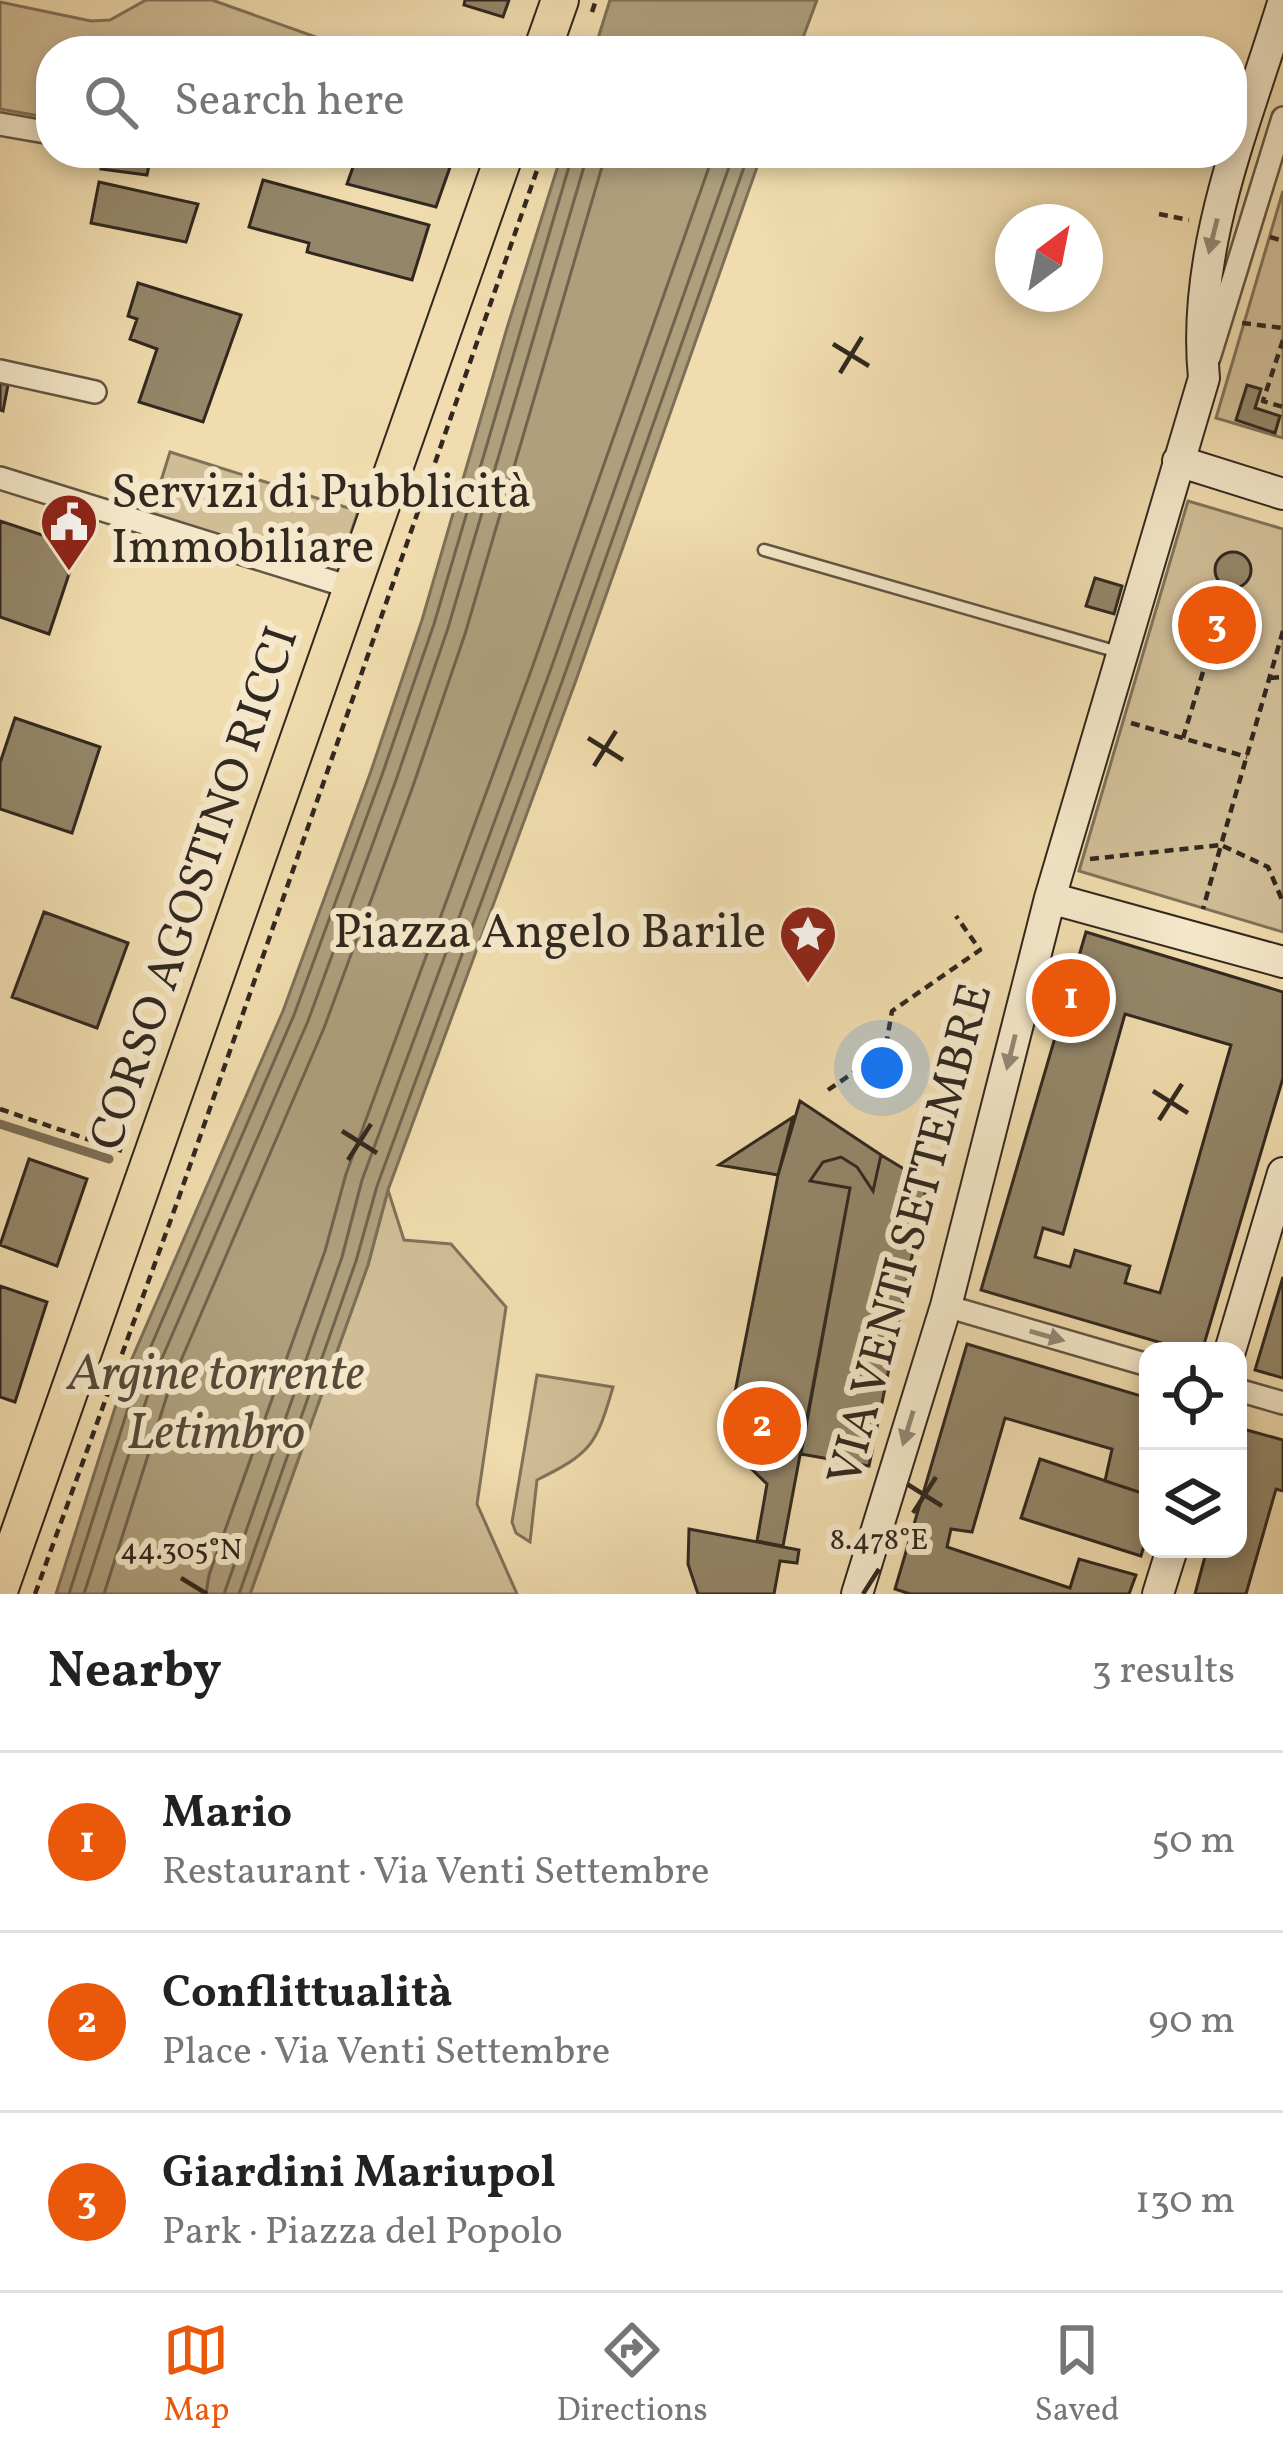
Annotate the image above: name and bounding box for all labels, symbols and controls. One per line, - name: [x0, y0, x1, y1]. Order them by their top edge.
- search box: [36, 36, 1247, 168]
- icon: search: [78, 69, 144, 135]
- text: Search here: [174, 71, 405, 134]
- north arrow: [995, 204, 1103, 312]
- one-way arrow: [1203, 217, 1222, 254]
- place label: Servizi di Pubblicità Immobiliare: [111, 461, 531, 583]
- public building icon: Servizi di Pubblicità Immobiliare: [38, 491, 100, 573]
- pin: 3: [1178, 580, 1256, 670]
- street label: CORSO AGOSTINO RICCI: [75, 618, 317, 1160]
- place label: Piazza Angelo Barile: [333, 901, 766, 968]
- place icon: Piazza Angelo Barile: [777, 903, 839, 985]
- pin: 1: [1032, 953, 1110, 1043]
- street label: VIA VENTI SETTEMBRE: [813, 977, 1011, 1493]
- one-way arrow: [1001, 1034, 1020, 1071]
- your location: [852, 1038, 912, 1098]
- one-way arrow: [1029, 1328, 1066, 1346]
- water label: Argine torrente Letimbro: [66, 1340, 365, 1470]
- map controls: [1139, 1342, 1247, 1558]
- button: locate: [1139, 1342, 1247, 1450]
- pin: 2: [723, 1381, 801, 1471]
- one-way arrow: [898, 1410, 917, 1447]
- button: layers: [1139, 1450, 1247, 1558]
- text: 8.478°E: [830, 1520, 928, 1562]
- text: 44.305°N: [120, 1530, 242, 1572]
- text: Nearby: [48, 1637, 222, 1708]
- text: 3 results: [1092, 1645, 1235, 1699]
- text: Mario: [162, 1783, 292, 1846]
- text: 1: [79, 1815, 95, 1869]
- text: 50 m: [1151, 1815, 1235, 1869]
- text: Restaurant · Via Venti Settembre: [162, 1846, 709, 1900]
- text: Conflittualità: [162, 1963, 453, 2026]
- text: 2: [77, 1995, 97, 2049]
- text: 90 m: [1148, 1995, 1235, 2049]
- text: Place · Via Venti Settembre: [162, 2026, 610, 2080]
- text: Giardini Mariupol: [162, 2143, 556, 2206]
- text: 3: [77, 2175, 97, 2229]
- text: 130 m: [1135, 2175, 1235, 2229]
- text: Park · Piazza del Popolo: [162, 2206, 563, 2260]
- tab: Map: [163, 2317, 230, 2435]
- tab: Directions: [556, 2317, 708, 2435]
- tab: Saved: [1035, 2317, 1120, 2435]

